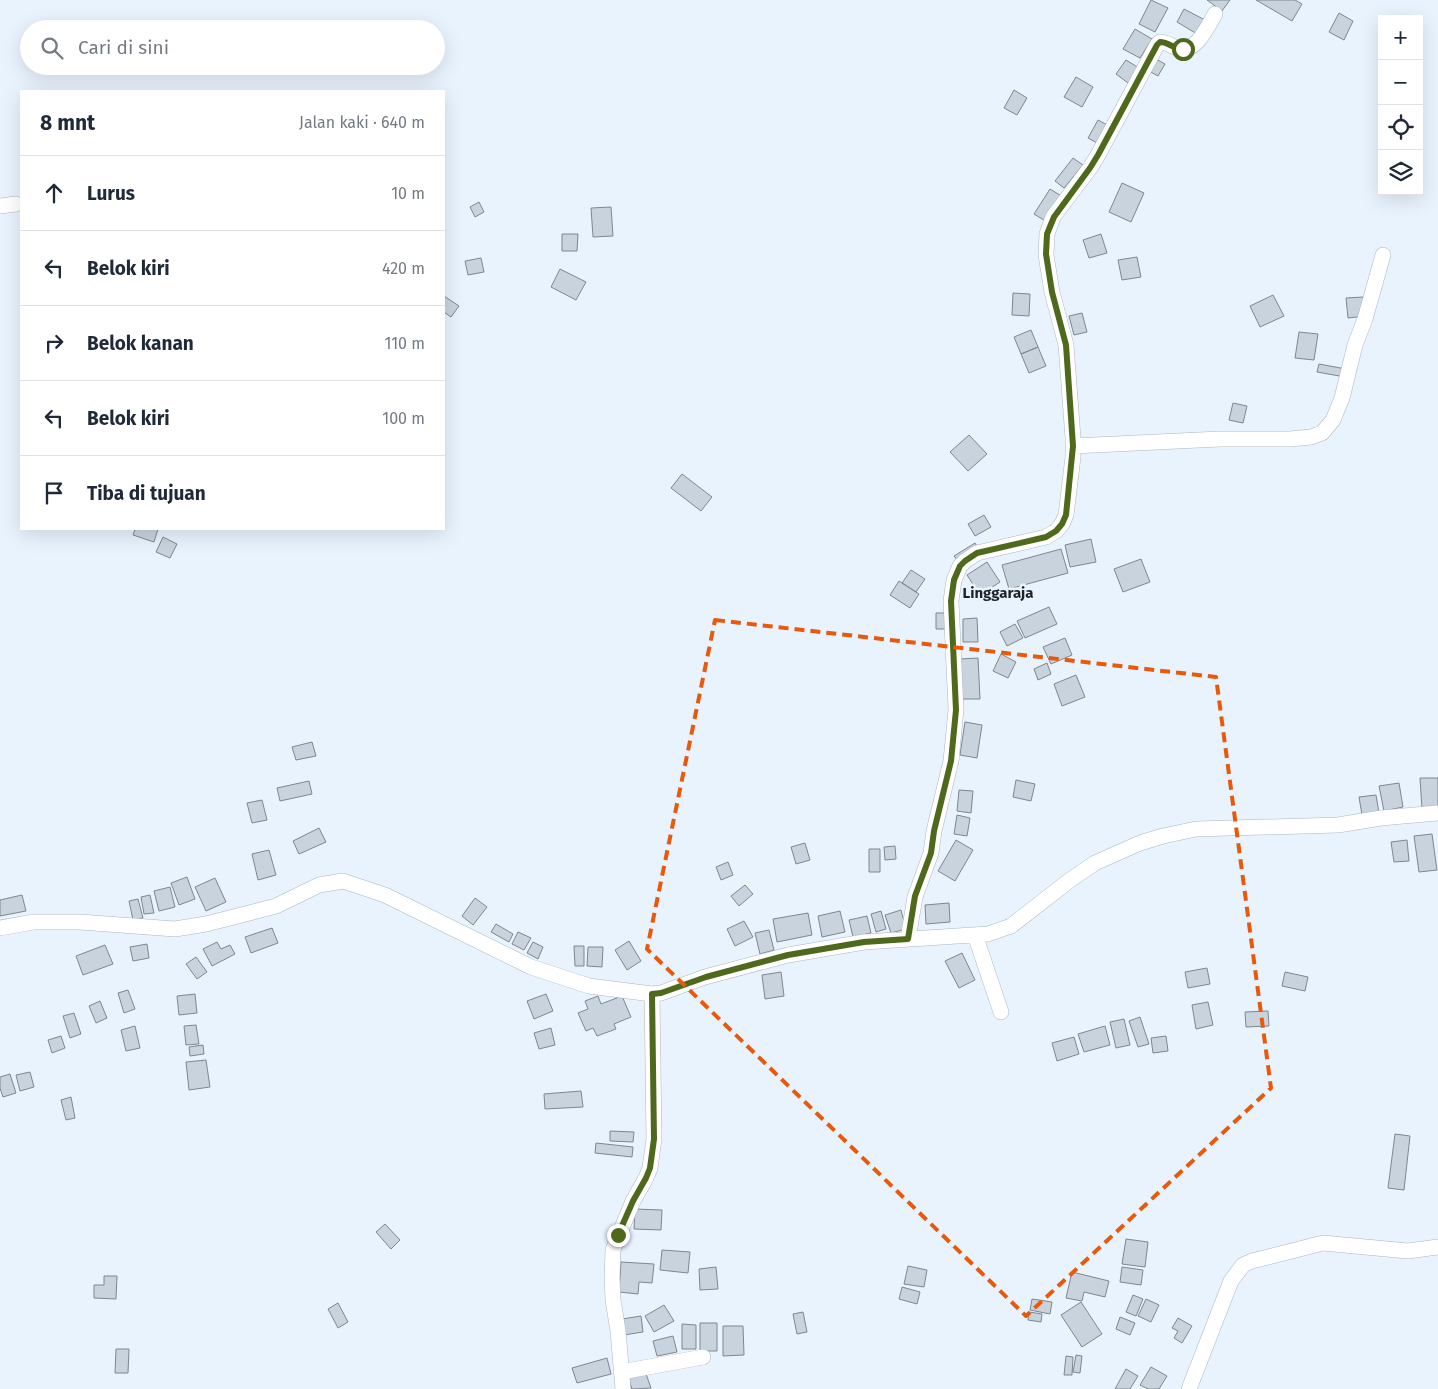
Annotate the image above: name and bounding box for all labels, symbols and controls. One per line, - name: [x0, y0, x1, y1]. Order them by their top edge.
- map controls: [1378, 15, 1423, 195]
- button: +: [1378, 15, 1423, 60]
- search box: [20, 20, 445, 75]
- icon: search: [38, 34, 66, 62]
- text: Cari di sini: [78, 36, 169, 59]
- route start: [1172, 38, 1195, 61]
- button: −: [1378, 60, 1423, 105]
- button: locate: [1378, 105, 1423, 150]
- text: 8 mnt: [40, 110, 95, 136]
- text: Jalan kaki · 640 m: [299, 113, 425, 132]
- button: layers: [1378, 150, 1423, 195]
- icon: ahead: [40, 179, 68, 207]
- text: Lurus: [87, 182, 135, 205]
- text: 10 m: [391, 184, 425, 203]
- icon: left: [40, 254, 68, 282]
- text: Belok kiri: [87, 257, 170, 280]
- text: 420 m: [382, 259, 425, 278]
- icon: right: [40, 329, 68, 357]
- text: Belok kanan: [87, 332, 194, 355]
- text: 110 m: [384, 334, 425, 353]
- icon: left: [40, 404, 68, 432]
- text: Belok kiri: [87, 407, 170, 430]
- text: 100 m: [382, 409, 425, 428]
- icon: arrive: [40, 479, 68, 507]
- text: Tiba di tujuan: [87, 482, 206, 505]
- district label: Linggaraja: [963, 584, 1033, 602]
- route end: [607, 1224, 630, 1247]

